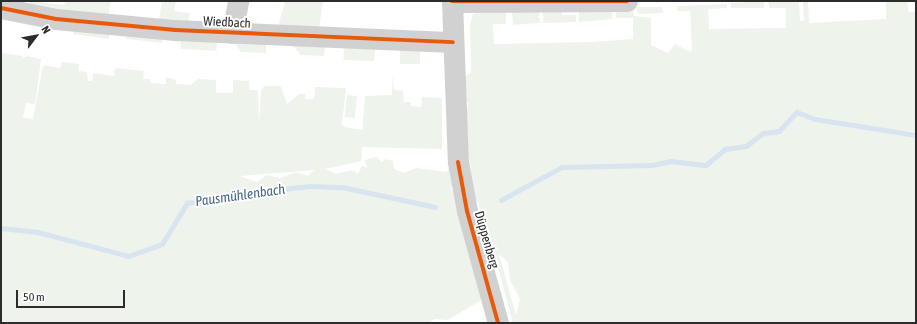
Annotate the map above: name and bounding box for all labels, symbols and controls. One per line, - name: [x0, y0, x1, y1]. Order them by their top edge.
- street label: Wiedbach: [203, 14, 251, 32]
- north arrow: [16, 16, 56, 56]
- text: N: [39, 24, 53, 36]
- water label: Pausmühlenbach: [194, 180, 286, 210]
- street label: Düppenberg: [470, 209, 502, 271]
- scale bar: [18, 282, 127, 308]
- text: 50 m: [23, 290, 45, 304]

